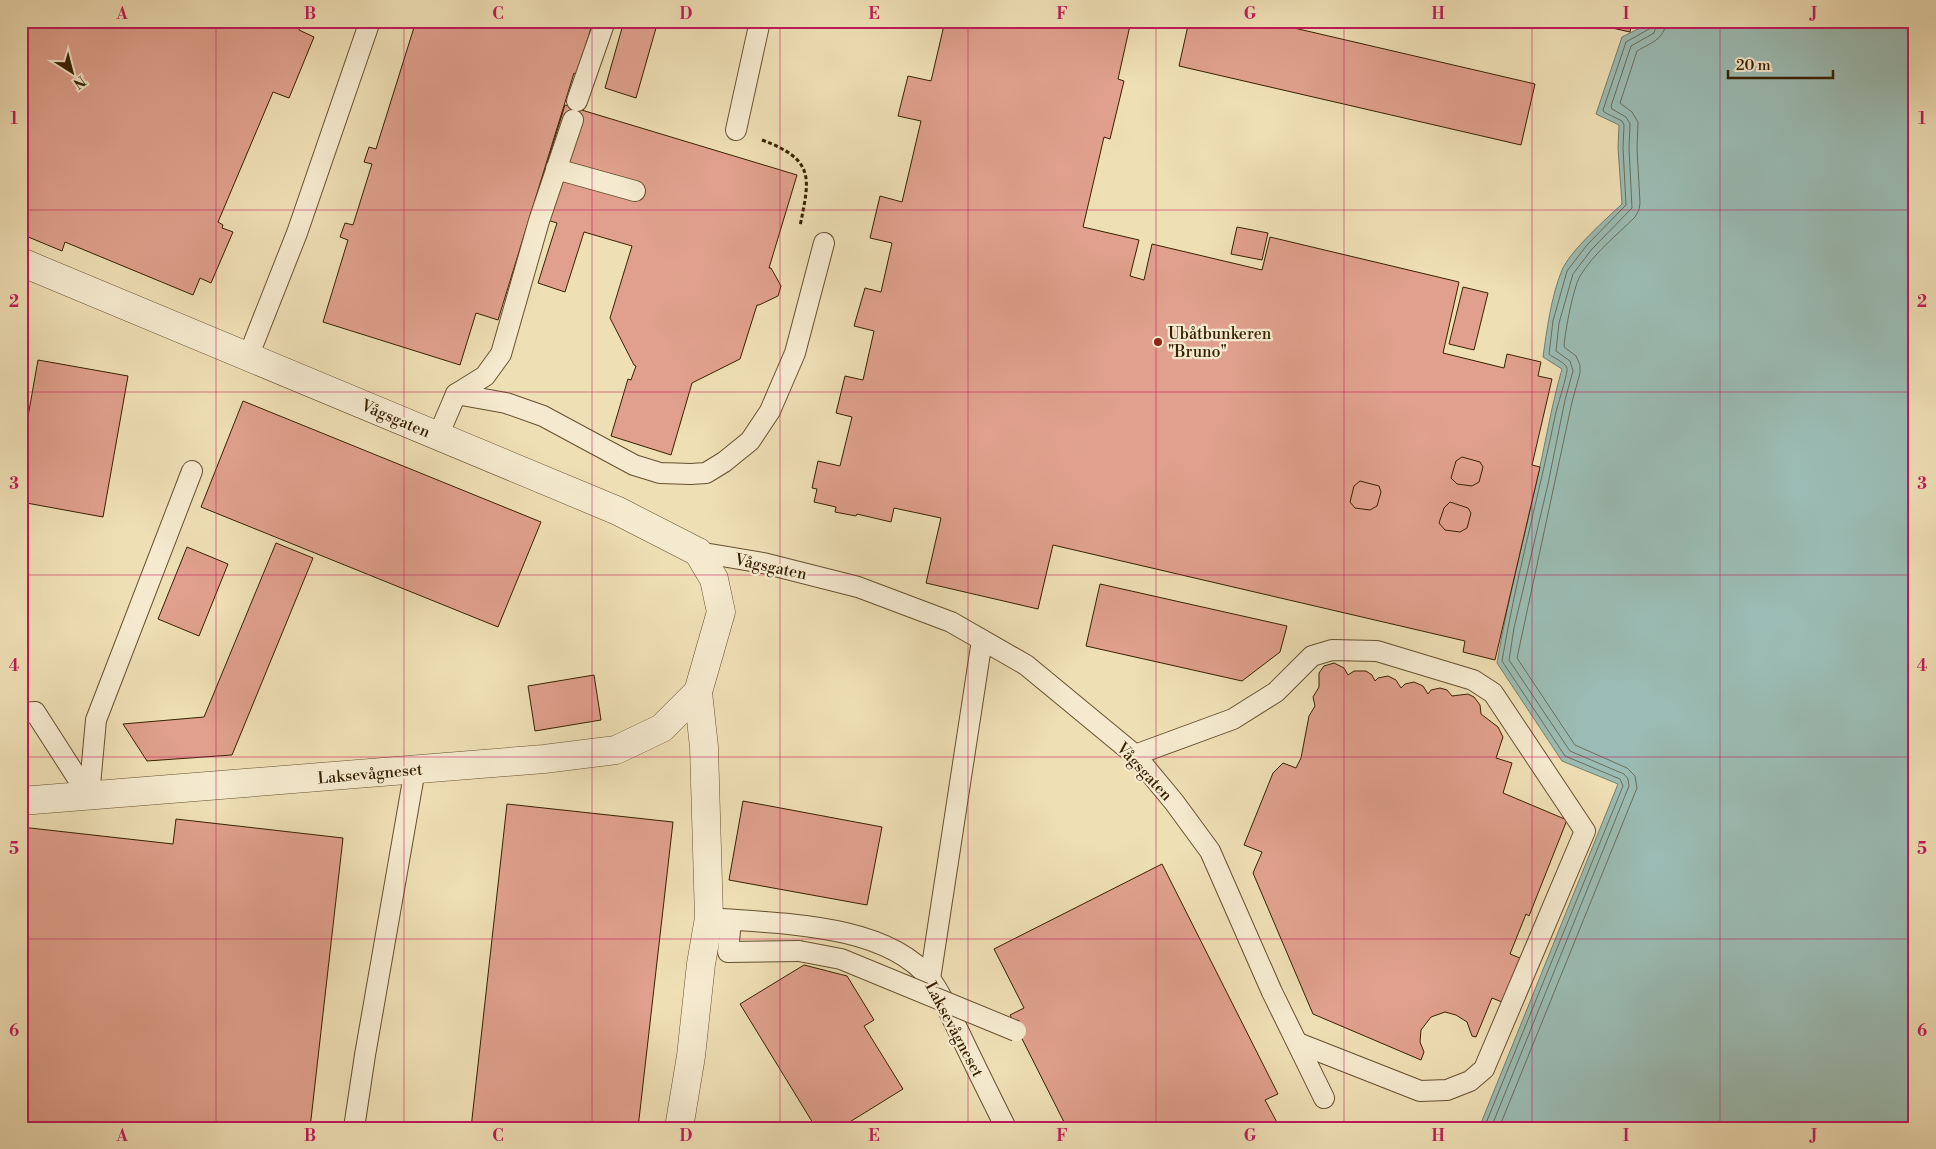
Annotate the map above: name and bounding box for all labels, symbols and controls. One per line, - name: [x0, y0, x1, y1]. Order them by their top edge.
- text: A: [115, 4, 128, 24]
- text: B: [304, 4, 316, 24]
- text: C: [492, 4, 504, 24]
- text: D: [680, 4, 693, 24]
- text: E: [868, 4, 880, 24]
- text: F: [1056, 4, 1068, 24]
- text: G: [1244, 4, 1257, 24]
- text: H: [1431, 4, 1445, 24]
- text: I: [1623, 4, 1629, 24]
- text: J: [1809, 4, 1817, 24]
- north arrow: [48, 48, 98, 98]
- scale bar: [1728, 48, 1834, 80]
- text: 20 m: [1736, 56, 1771, 75]
- text: N: [69, 71, 89, 92]
- text: 1: [10, 109, 18, 129]
- text: 1: [1918, 109, 1926, 129]
- text: 2: [9, 292, 19, 312]
- text: 2: [1917, 292, 1927, 312]
- place label: Ubåtbunkeren "Bruno": [1168, 324, 1272, 362]
- marker: Ubåtbunkeren "Bruno": [1152, 336, 1164, 348]
- street label: Vågsgaten: [357, 395, 434, 443]
- text: 3: [9, 474, 19, 494]
- text: 3: [1917, 474, 1927, 494]
- street label: Vågsgaten: [732, 549, 809, 584]
- text: 4: [9, 656, 20, 676]
- text: 4: [1917, 656, 1928, 676]
- street label: Vågsgaten: [1111, 737, 1177, 806]
- street label: Laksevågneset: [317, 759, 424, 789]
- text: 5: [9, 839, 19, 859]
- text: 5: [1917, 839, 1927, 859]
- street label: Laksevågneset: [921, 978, 988, 1081]
- text: 6: [9, 1021, 19, 1041]
- text: 6: [1917, 1021, 1927, 1041]
- text: A: [115, 1126, 128, 1146]
- text: B: [304, 1126, 316, 1146]
- text: C: [492, 1126, 504, 1146]
- text: D: [680, 1126, 693, 1146]
- text: E: [868, 1126, 880, 1146]
- text: F: [1056, 1126, 1068, 1146]
- text: G: [1244, 1126, 1257, 1146]
- text: H: [1431, 1126, 1445, 1146]
- text: I: [1623, 1126, 1629, 1146]
- text: J: [1809, 1126, 1817, 1146]

